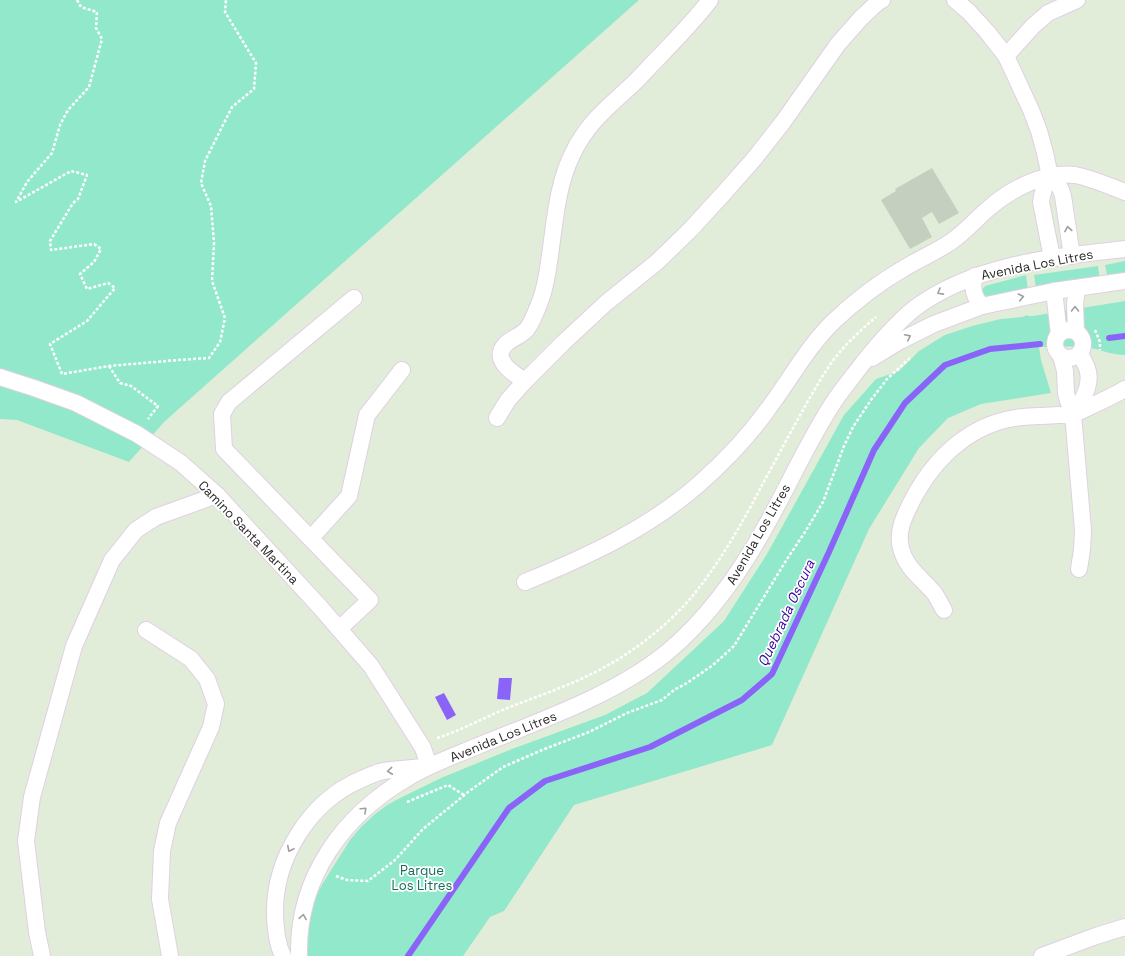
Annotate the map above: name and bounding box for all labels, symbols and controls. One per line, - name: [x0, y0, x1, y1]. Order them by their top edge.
- one-way arrow: [1065, 226, 1073, 232]
- street label: Avenida Los Litres: [980, 245, 1095, 284]
- one-way arrow: [937, 287, 944, 294]
- one-way arrow: [1017, 294, 1024, 302]
- one-way arrow: [1071, 306, 1079, 312]
- one-way arrow: [903, 335, 911, 342]
- street label: Camino Santa Martina: [195, 477, 303, 588]
- street label: Avenida Los Litres: [723, 481, 794, 588]
- water label: Quebrada Oscura: [753, 556, 819, 669]
- street label: Avenida Los Litres: [447, 707, 559, 766]
- one-way arrow: [387, 766, 394, 775]
- one-way arrow: [359, 808, 367, 815]
- one-way arrow: [287, 845, 295, 852]
- park label: Parque Los Litres: [392, 862, 453, 894]
- one-way arrow: [298, 914, 307, 920]

